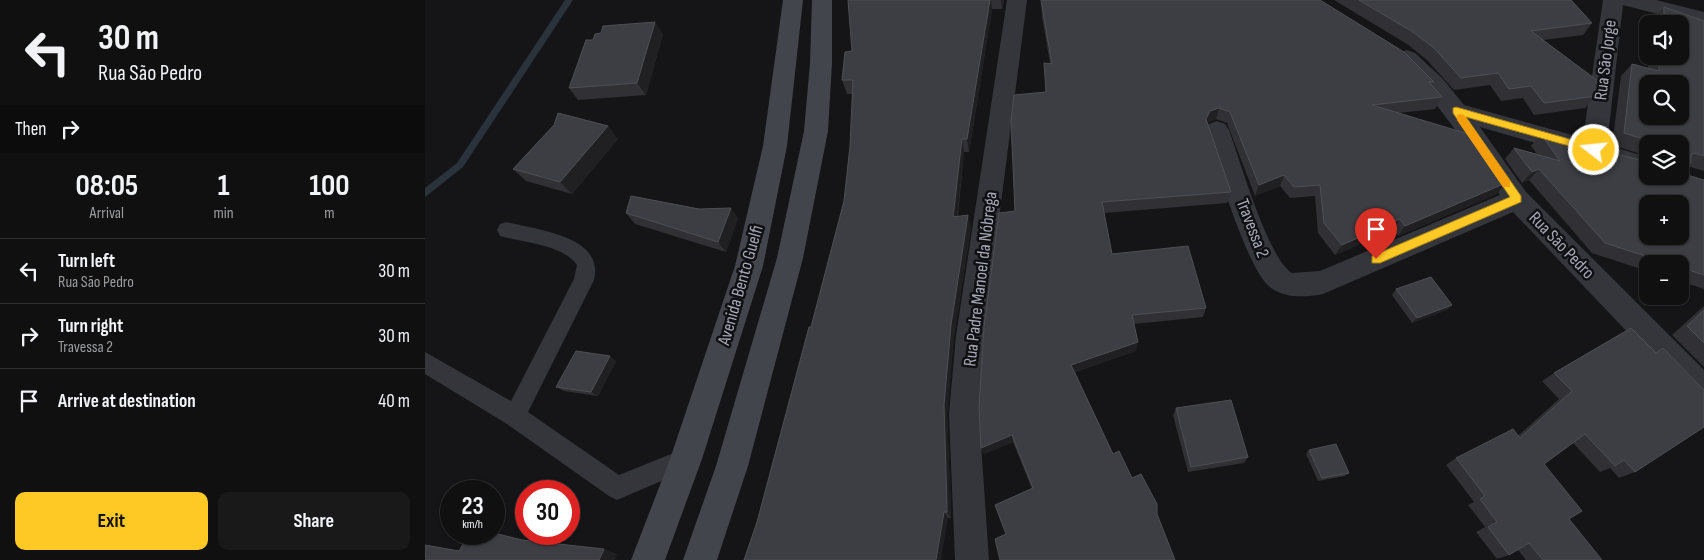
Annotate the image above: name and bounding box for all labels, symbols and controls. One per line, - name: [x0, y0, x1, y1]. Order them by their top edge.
- map controls: [1639, 15, 1689, 305]
- button: sound: [1639, 15, 1689, 65]
- text: 30 m: [98, 17, 159, 60]
- street label: Rua São Jorge: [1590, 19, 1621, 101]
- icon: left: [15, 20, 80, 85]
- text: Rua São Pedro: [98, 60, 202, 87]
- button: search: [1639, 75, 1689, 125]
- icon: right: [56, 115, 84, 143]
- text: Then: [15, 118, 46, 141]
- position arrow: [1567, 123, 1619, 175]
- button: layers: [1639, 135, 1689, 185]
- text: 08:05: [75, 168, 138, 204]
- text: 1: [218, 168, 230, 204]
- text: 100: [309, 168, 350, 204]
- street label: Rua Padre Manoel da Nóbrega: [959, 190, 1002, 368]
- button: +: [1639, 195, 1689, 245]
- street label: Travessa 2: [1232, 196, 1273, 261]
- text: Arrival: [90, 204, 124, 223]
- text: min: [214, 204, 234, 223]
- text: m: [324, 204, 334, 223]
- street label: Rua São Pedro: [1524, 207, 1599, 283]
- pin: [1355, 208, 1397, 259]
- icon: arrive: [1362, 215, 1390, 243]
- street label: Avenida Bento Guelfi: [713, 223, 768, 348]
- text: Turn left: [58, 250, 115, 273]
- button: −: [1639, 255, 1689, 305]
- icon: left: [15, 257, 43, 285]
- text: 30 m: [378, 260, 410, 283]
- text: Rua São Pedro: [58, 273, 134, 292]
- text: Turn right: [58, 315, 123, 338]
- icon: right: [15, 322, 43, 350]
- text: 30 m: [378, 325, 410, 348]
- text: Travessa 2: [58, 338, 113, 357]
- icon: arrive: [15, 387, 43, 415]
- text: Arrive at destination: [58, 390, 196, 413]
- text: 40 m: [378, 390, 410, 413]
- speed limit sign: 30: [515, 480, 580, 545]
- text: 23: [461, 491, 484, 522]
- button: Exit: [15, 492, 208, 550]
- button: Share: [218, 492, 410, 550]
- text: km/h: [462, 517, 483, 532]

